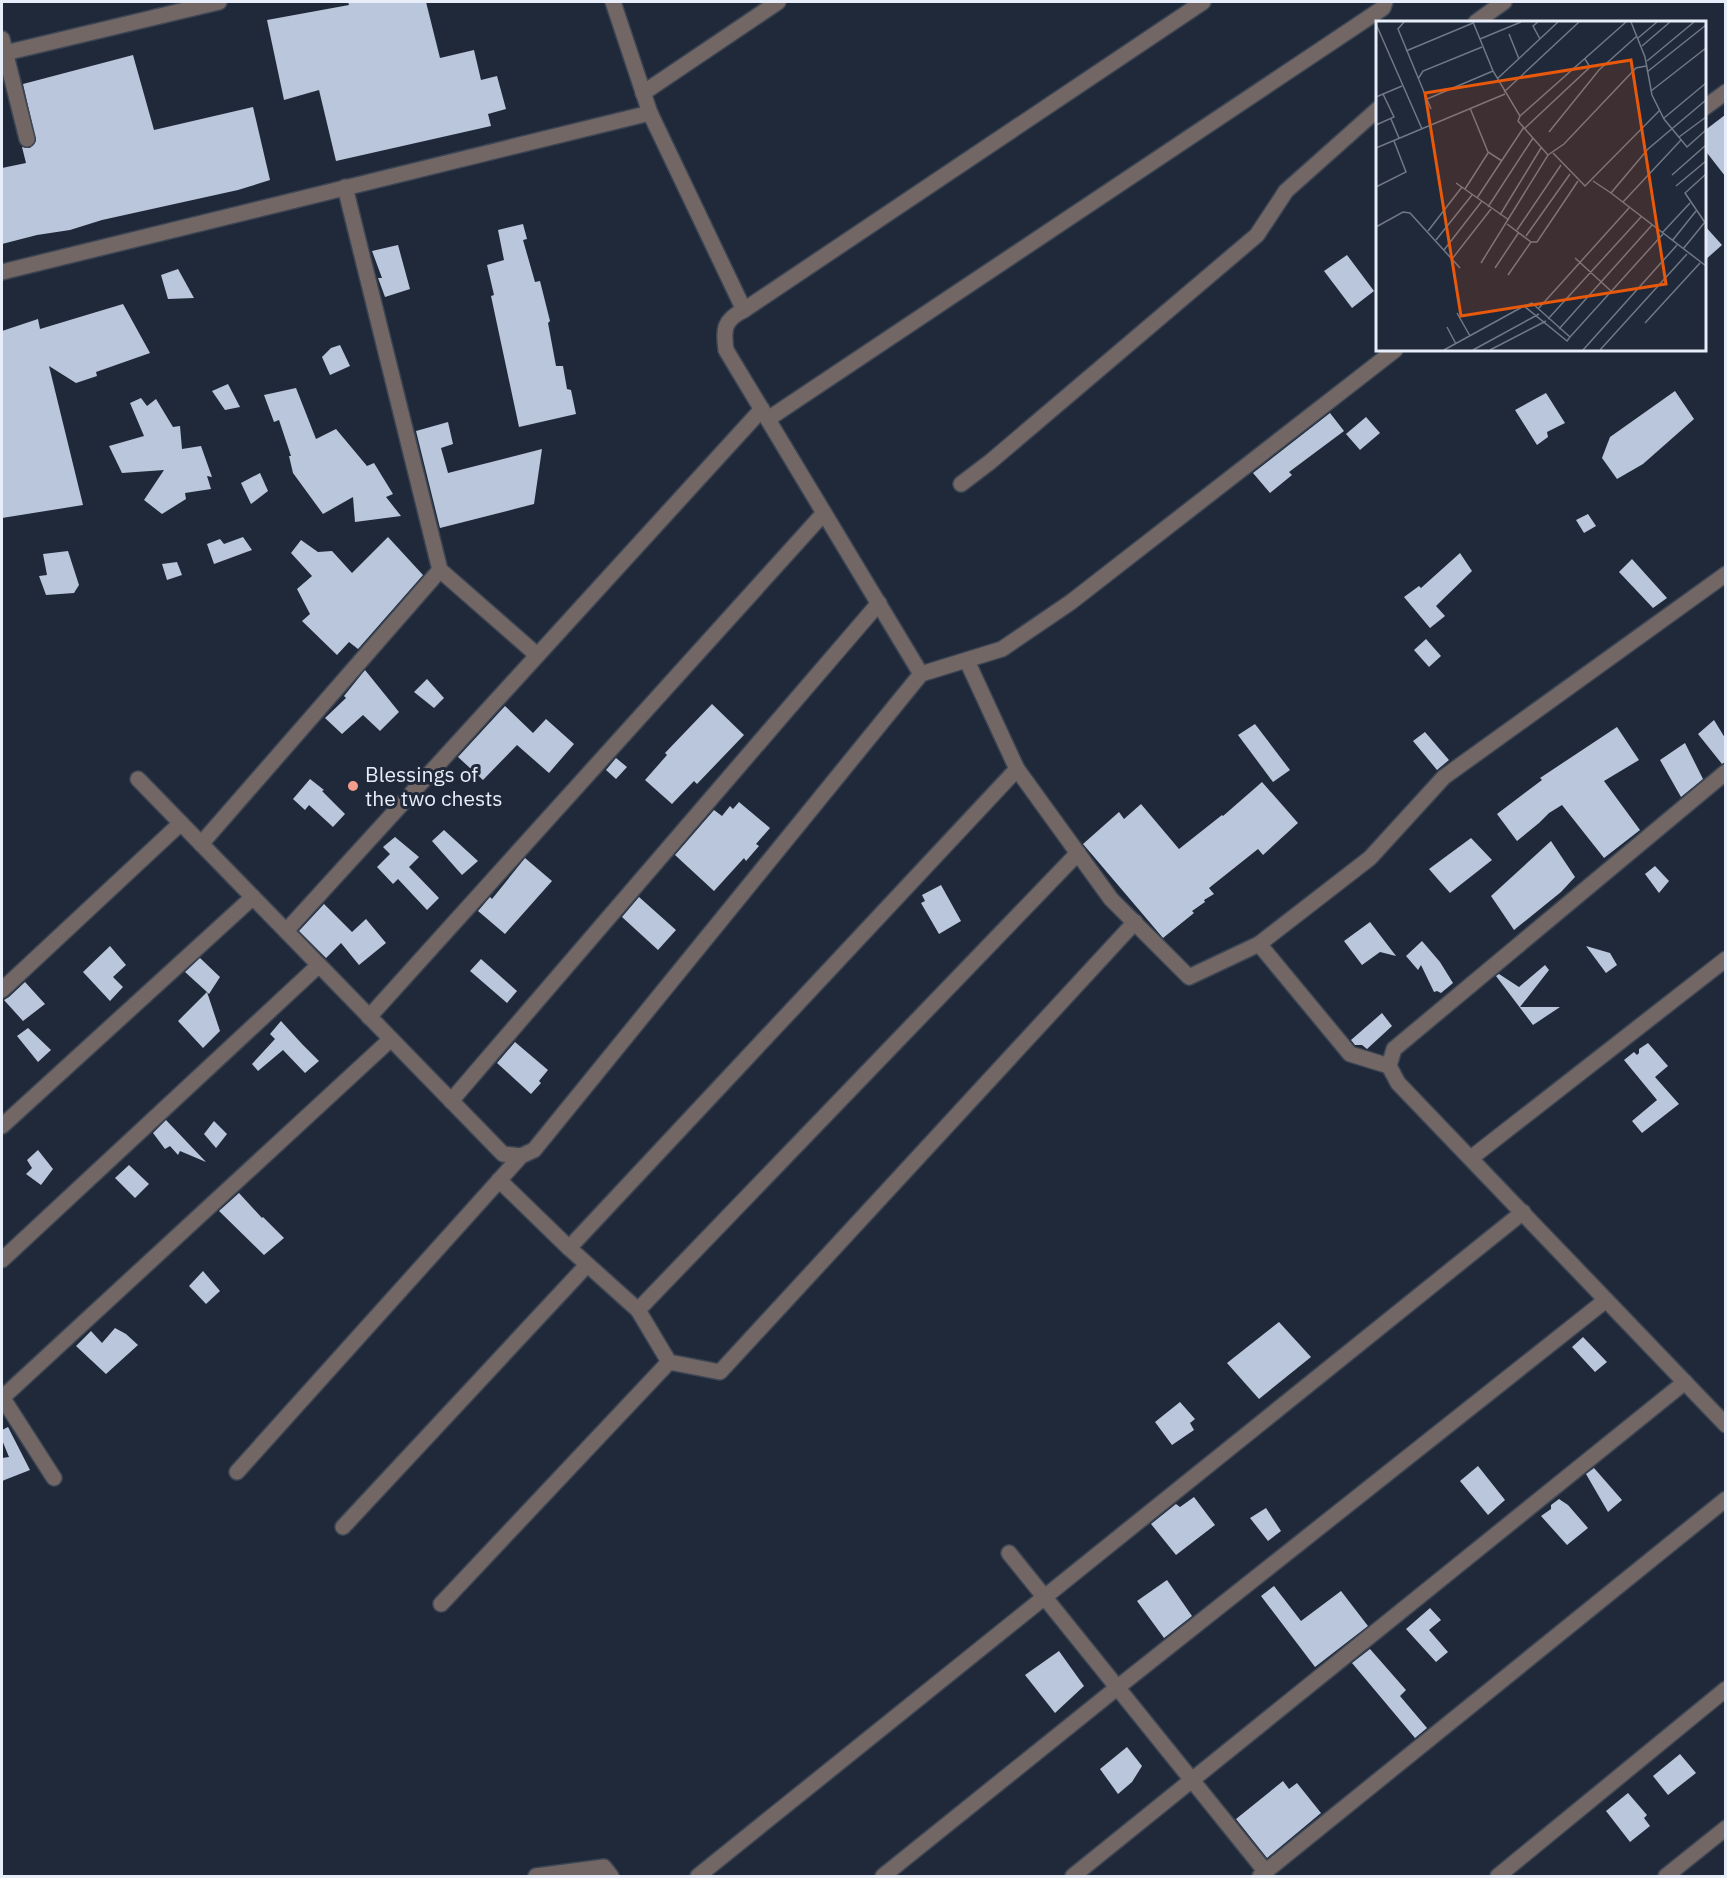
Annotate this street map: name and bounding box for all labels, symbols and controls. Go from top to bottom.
inset map [1376,21,1706,351]
place label: Blessings of the two chests [365,760,503,812]
marker: Blessings of the two chests [346,779,360,793]

